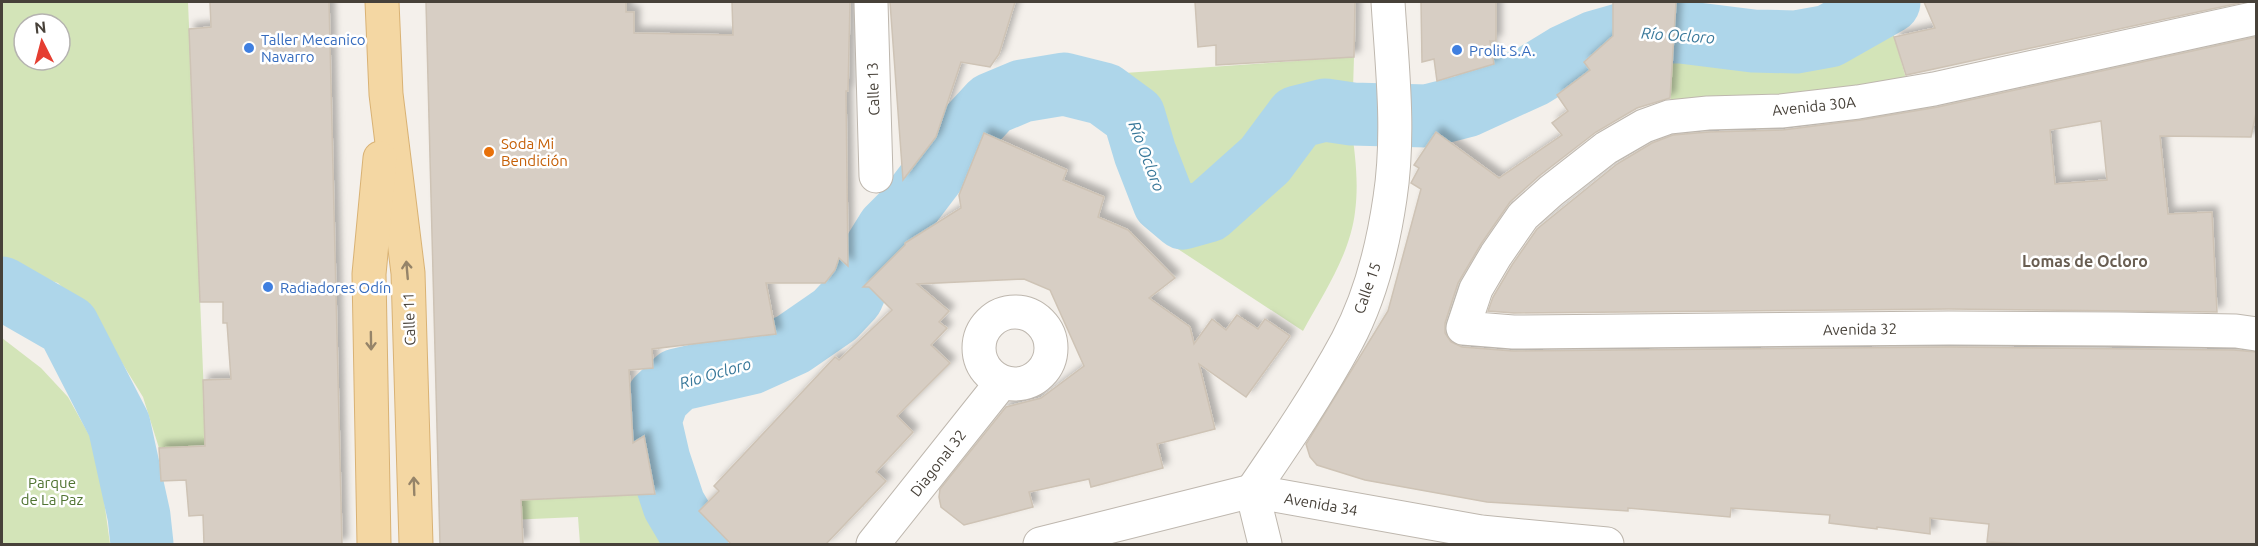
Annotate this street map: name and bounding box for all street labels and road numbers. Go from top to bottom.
street label: Calle 13 [864,62,882,116]
street label: Avenida 30A [1771,93,1857,119]
street label: Calle 15 [1350,260,1384,316]
street label: Calle 11 [400,292,418,346]
street label: Avenida 32 [1823,320,1897,338]
street label: Diagonal 32 [907,426,969,500]
street label: Avenida 34 [1283,489,1359,519]

